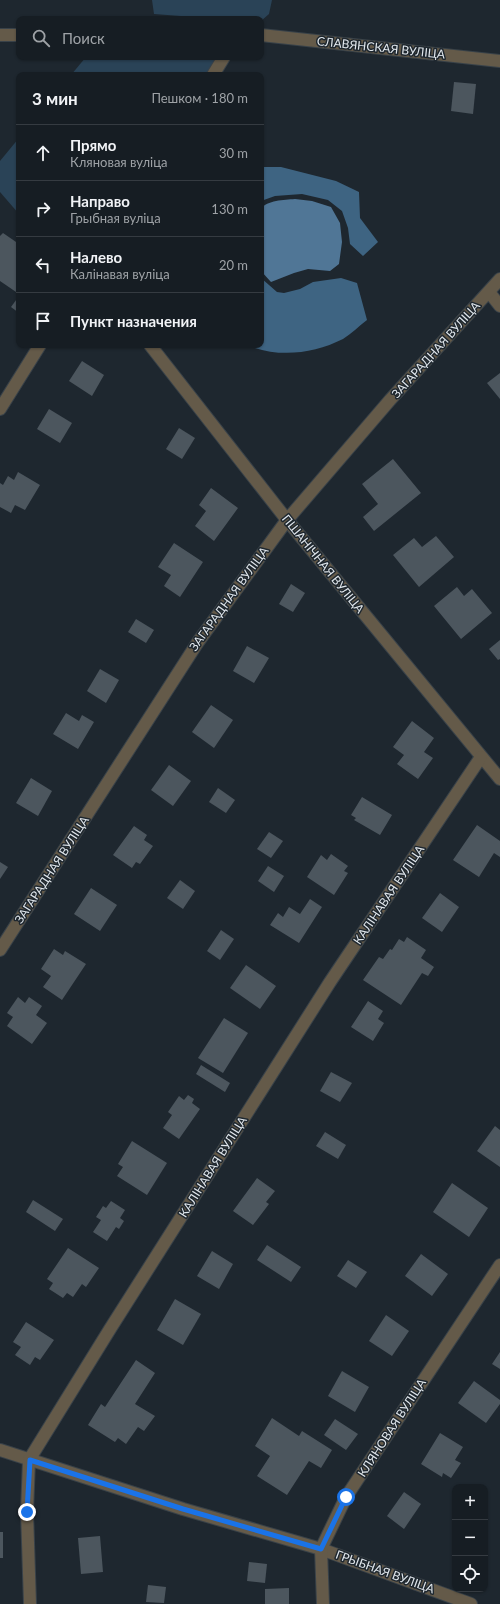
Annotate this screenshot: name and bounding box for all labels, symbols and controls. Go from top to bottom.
search box [16,16,264,60]
icon: search [30,27,52,49]
text: Поиск [62,29,105,47]
street label: СЛАВЯНСКАЯ ВУЛІЦА [316,33,447,62]
text: 3 мин [32,88,78,109]
text: Пешком · 180 m [151,90,248,106]
text: Прямо [70,136,116,154]
icon: ahead [32,142,54,164]
text: 30 m [219,145,248,161]
text: Кляновая вуліца [70,154,168,170]
text: Направо [70,192,130,210]
icon: right [32,198,54,220]
text: 130 m [211,201,248,217]
text: Грыбная вуліца [70,210,161,226]
text: Налево [70,248,122,266]
icon: left [32,254,54,276]
text: 20 m [219,257,248,273]
text: Калінавая вуліца [70,266,170,282]
street label: ЗАГАРАДНАЯ ВУЛІЦА [388,298,484,401]
icon: arrive [32,310,54,332]
text: Пункт назначения [70,312,197,330]
street label: ПШАНІЧНАЯ ВУЛІЦА [279,511,368,617]
street label: ЗАГАРАДНАЯ ВУЛІЦА [186,543,272,654]
street label: ЗАГАРАДНАЯ ВУЛІЦА [11,812,92,926]
street label: КАЛІНАВАЯ ВУЛІЦА [350,842,428,947]
street label: КАЛІНАВАЯ ВУЛІЦА [175,1113,250,1220]
street label: КЛЯНОВАЯ ВУЛІЦА [354,1375,429,1480]
map controls [452,1484,488,1592]
button: + [452,1484,488,1520]
route start [337,1488,355,1506]
route end [18,1503,36,1521]
button: − [452,1520,488,1556]
street label: ГРЫБНАЯ ВУЛІЦА [334,1547,438,1597]
button: locate [452,1556,488,1592]

